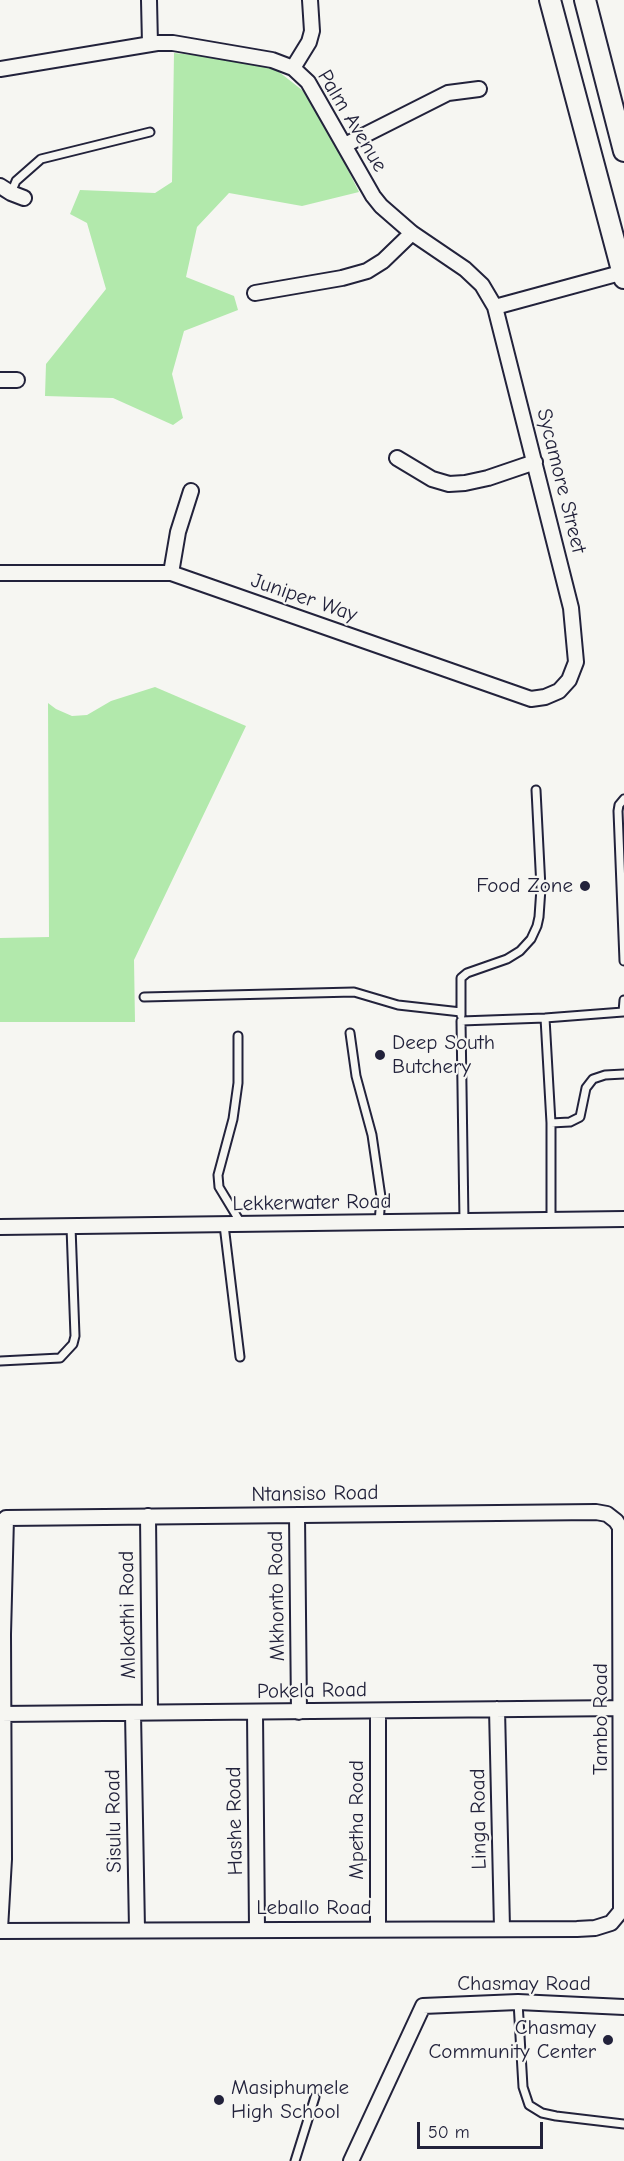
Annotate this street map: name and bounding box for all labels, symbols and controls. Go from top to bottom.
street label: Palm Avenue [312,65,392,177]
street label: Sycamore Street [531,406,591,556]
street label: Juniper Way [248,568,360,628]
place label: Food Zone [476,873,573,899]
marker: Food Zone [578,879,592,893]
place label: Deep South Butchery [392,1030,495,1080]
marker: Deep South Butchery [373,1048,387,1062]
street label: Lekkerwater Road [232,1189,392,1217]
street label: Ntansiso Road [251,1480,379,1508]
street label: Mkhonto Road [263,1530,291,1662]
street label: Mlokothi Road [114,1551,142,1679]
street label: Tambo Road [588,1663,614,1775]
street label: Pokela Road [257,1677,367,1705]
street label: Mpetha Road [344,1760,370,1880]
street label: Hashe Road [221,1766,249,1876]
street label: Linga Road [466,1768,492,1870]
street label: Sisulu Road [100,1769,128,1873]
street label: Leballo Road [256,1895,372,1921]
street label: Chasmay Road [457,1971,591,1997]
place label: Chasmay Community Center [428,2015,596,2065]
marker: Chasmay Community Center [601,2033,615,2047]
place label: Masiphumele High School [231,2075,349,2125]
marker: Masiphumele High School [212,2093,226,2107]
scale bar [420,2110,546,2148]
text: 50 m [428,2122,470,2143]

